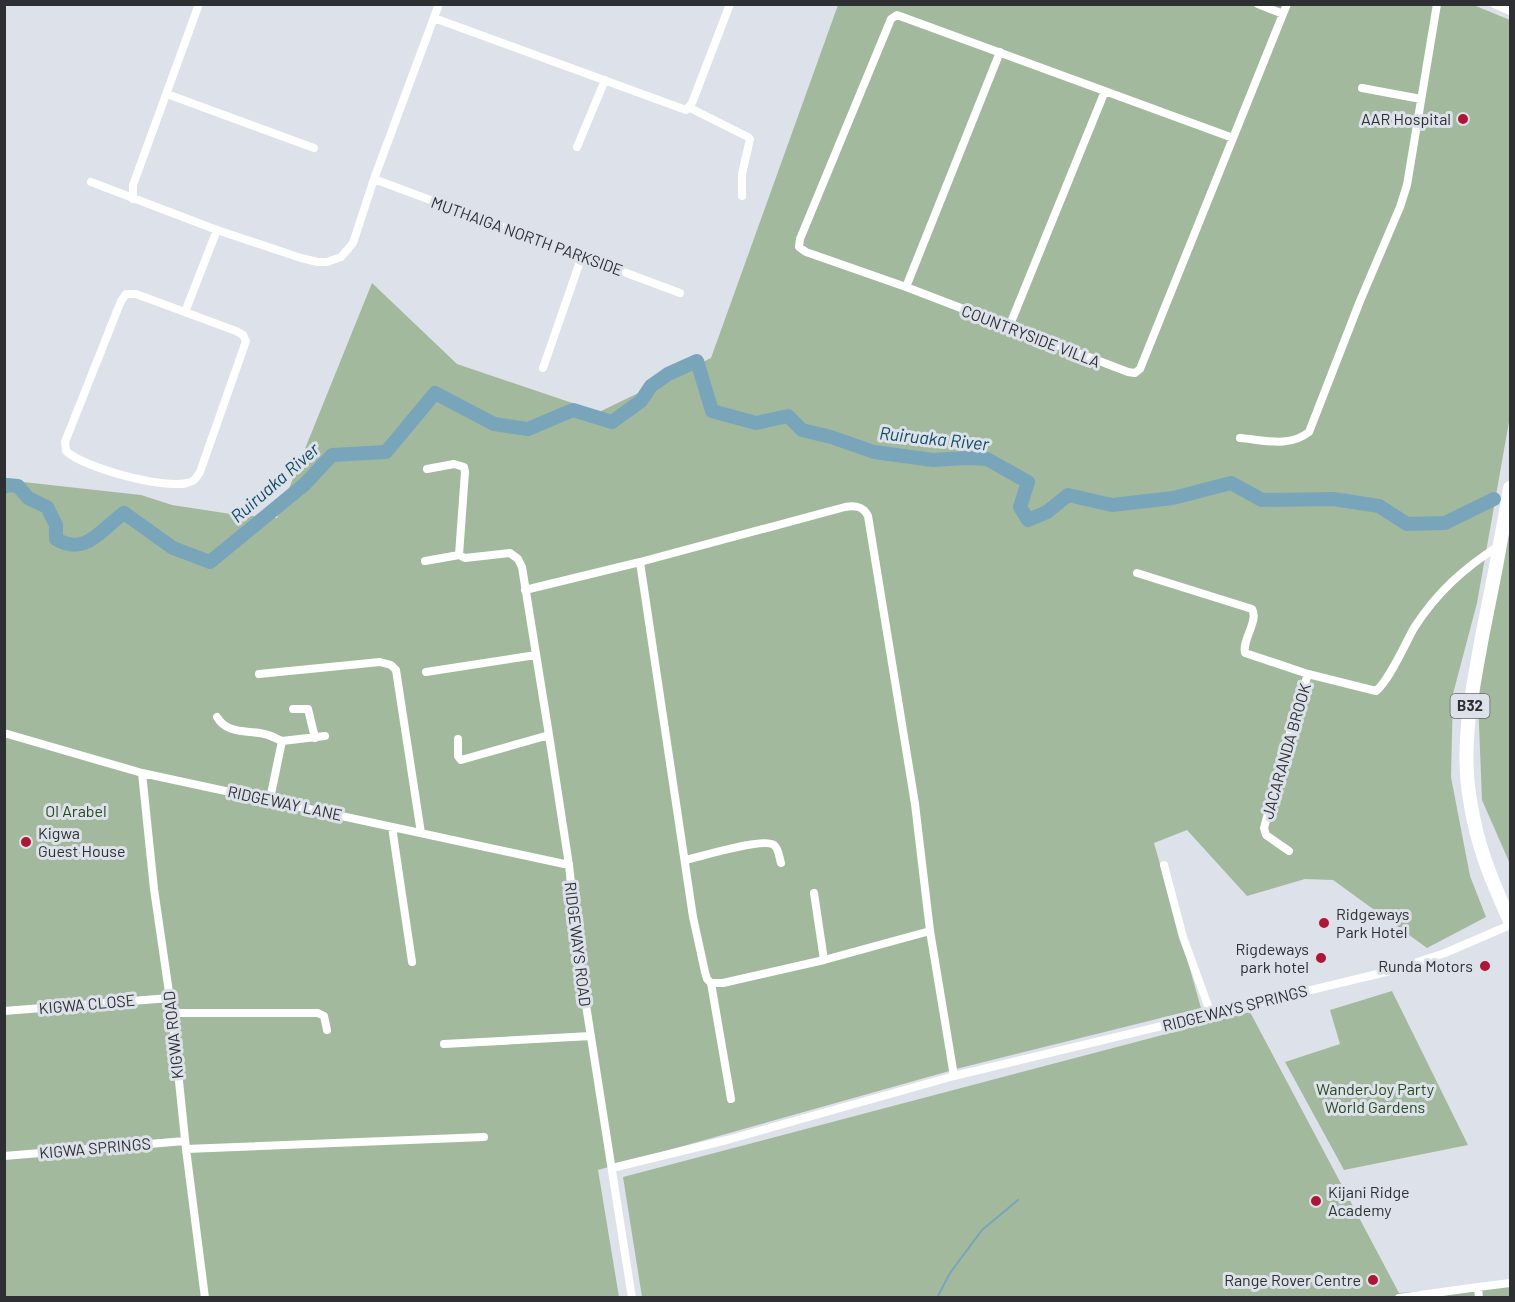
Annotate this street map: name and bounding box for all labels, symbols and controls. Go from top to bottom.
place label: AAR Hospital [1361,109,1451,128]
marker: AAR Hospital [1456,112,1470,126]
street label: MUTHAIGA NORTH PARKSIDE [429,192,626,279]
street label: COUNTRYSIDE VILLA [959,300,1103,371]
water label: Ruiruaka River [878,421,991,455]
water label: Ruiruaka River [226,437,324,527]
street label: JACARANDA BROOK [1257,680,1314,821]
road number: B32 [1450,694,1490,718]
street label: RIDGEWAY LANE [226,781,344,824]
park label: Ol Arabel [45,801,107,820]
place label: Kigwa Guest House [38,823,125,860]
marker: Kigwa Guest House [19,835,33,849]
street label: RIDGEWAYS ROAD [561,881,596,1007]
place label: Ridgeways Park Hotel [1336,904,1410,941]
marker: Ridgeways Park Hotel [1317,916,1331,930]
place label: Rigdeways park hotel [1235,939,1309,976]
marker: Rigdeways park hotel [1314,951,1328,965]
place label: Runda Motors [1378,956,1473,975]
marker: Runda Motors [1478,959,1492,973]
street label: RIDGEWAYS SPRINGS [1160,980,1309,1035]
street label: KIGWA CLOSE [38,990,136,1017]
street label: KIGWA ROAD [158,990,187,1080]
park label: WanderJoy Party World Gardens [1316,1079,1435,1116]
street label: KIGWA SPRINGS [38,1133,151,1162]
place label: Kijani Ridge Academy [1328,1182,1410,1219]
marker: Kijani Ridge Academy [1309,1194,1323,1208]
place label: Range Rover Centre [1224,1270,1361,1289]
marker: Range Rover Centre [1366,1273,1380,1287]

